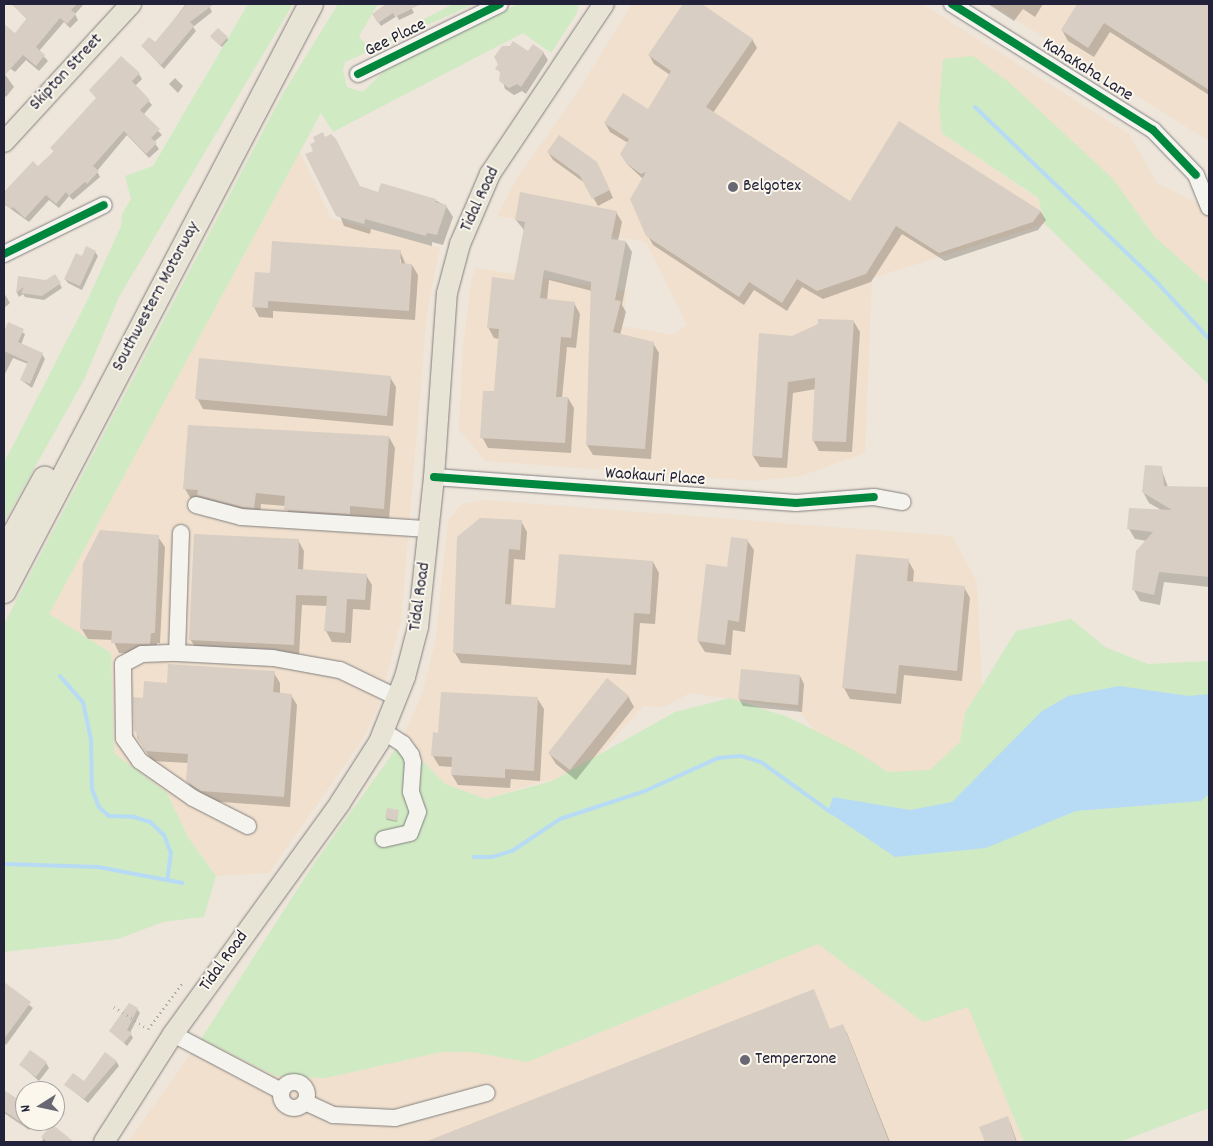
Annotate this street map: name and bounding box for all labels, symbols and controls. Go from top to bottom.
street label: Gee Place [362,15,430,63]
street label: Skipton Street [26,30,108,116]
street label: KahaKaha Lane [1038,35,1136,107]
street label: Tidal Road [457,164,505,236]
place label: Belgotex [743,176,801,198]
marker: Belgotex [727,181,739,193]
street label: Southwestern Motorway [108,218,206,376]
street label: Waokauri Place [604,464,706,492]
street label: Tidal Road [405,561,437,633]
street label: Tidal Road [196,928,254,996]
place label: Temperzone [755,1049,836,1071]
marker: Temperzone [739,1054,751,1066]
north arrow [15,1081,65,1131]
text: N [16,1103,37,1114]

